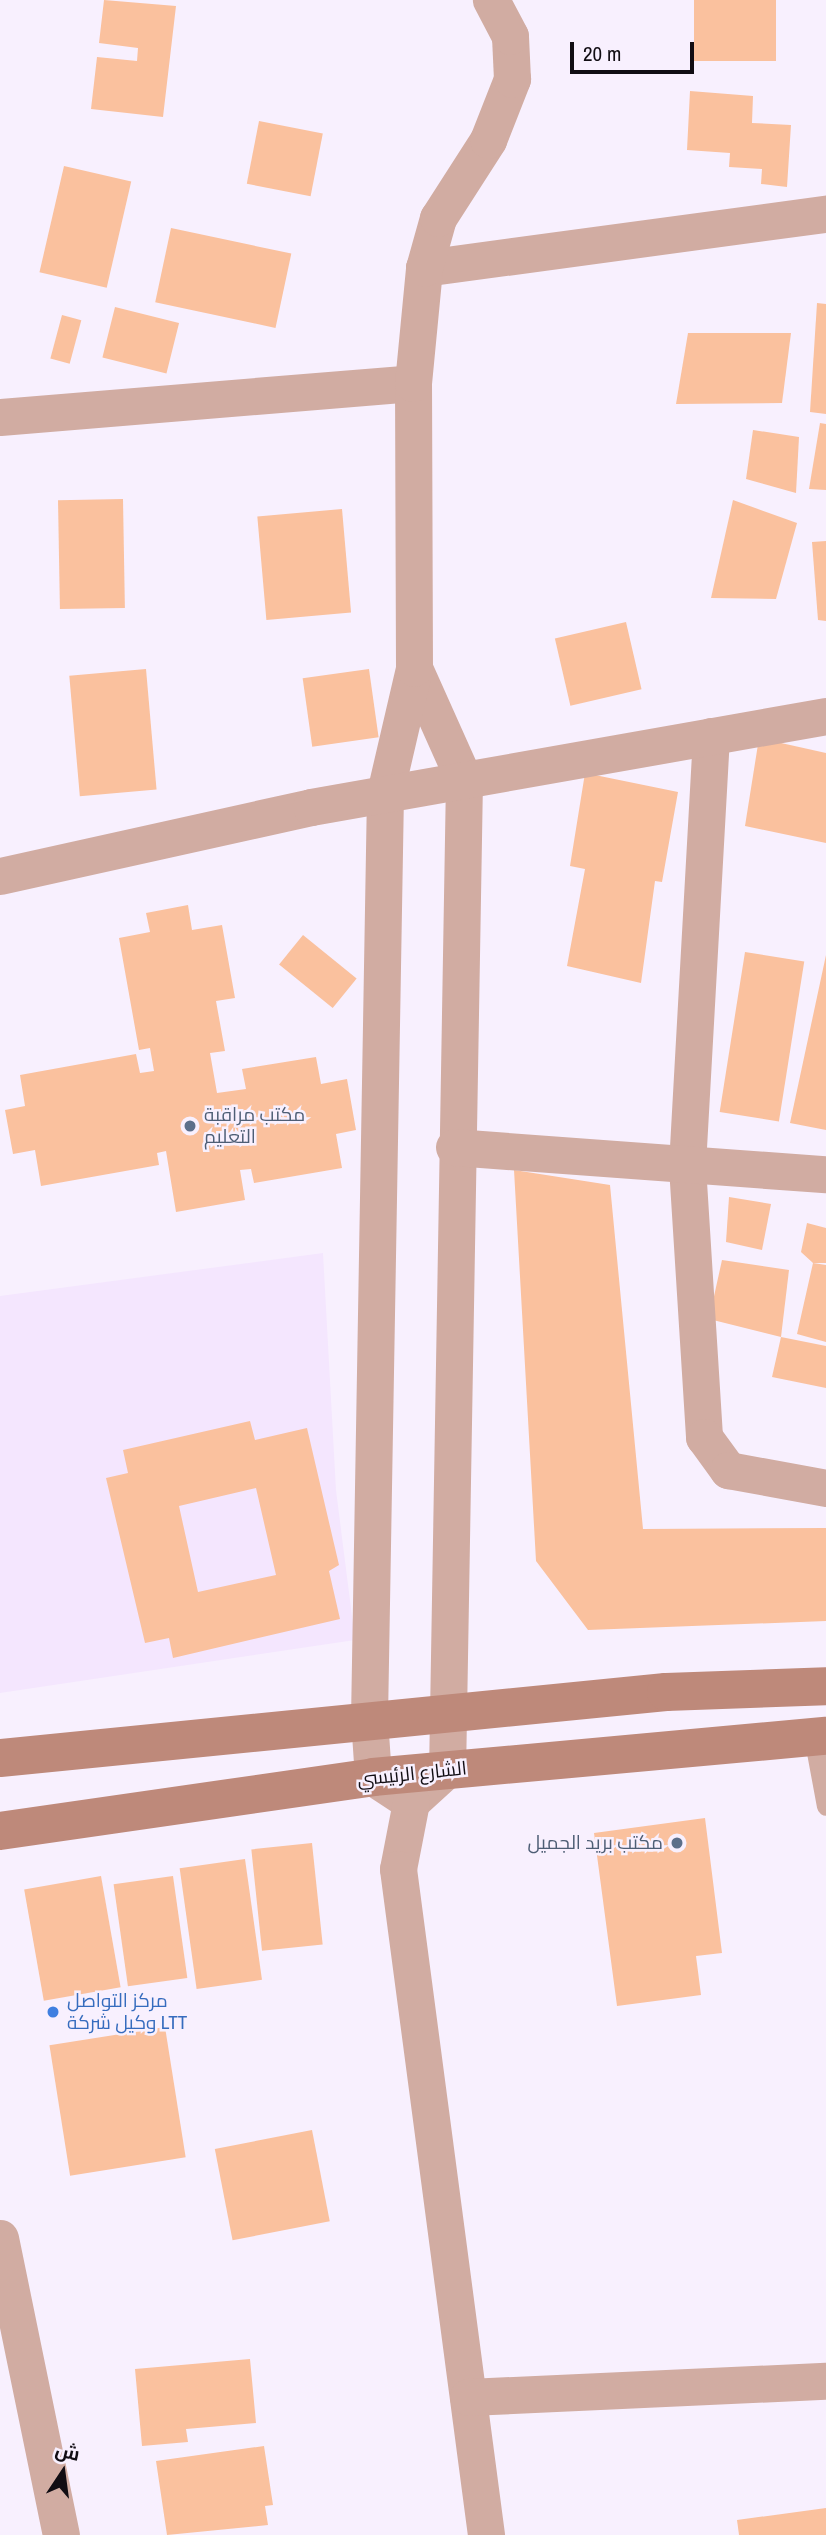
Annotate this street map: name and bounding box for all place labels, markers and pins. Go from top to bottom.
place label: مكتب مراقبة التعليم [204,1104,305,1148]
marker: مكتب مراقبة التعليم [182,1118,198,1134]
place label: مكتب بريد الجميل [528,1832,663,1854]
marker: مكتب بريد الجميل [669,1835,685,1851]
place label: مركز التواصل وكيل شركة LTT [67,1990,187,2034]
marker: مركز التواصل وكيل شركة LTT [45,2004,61,2020]

